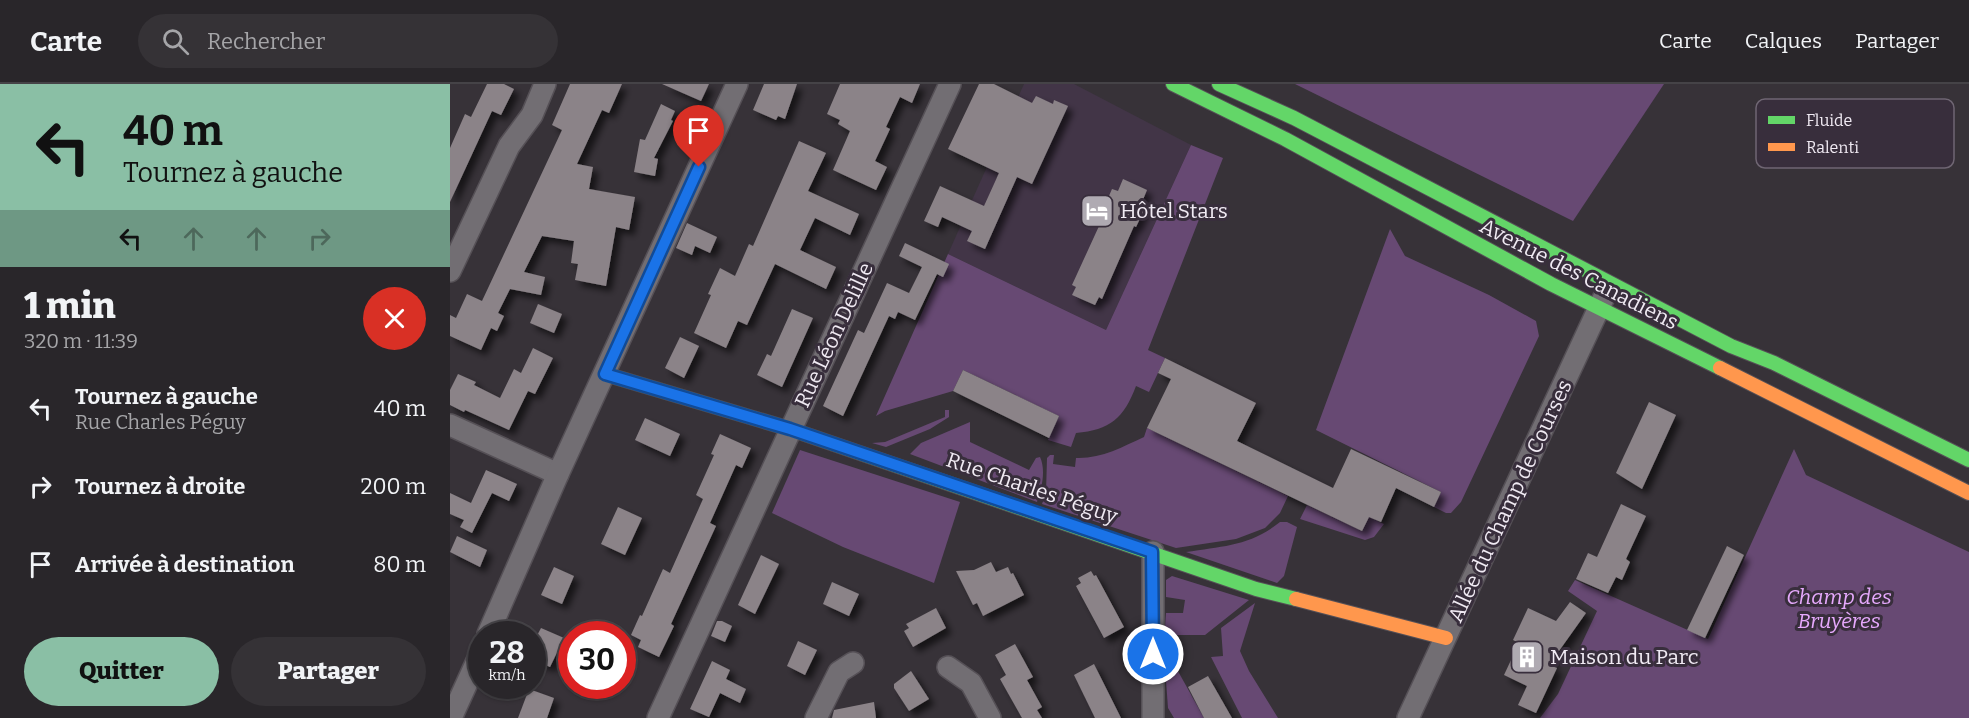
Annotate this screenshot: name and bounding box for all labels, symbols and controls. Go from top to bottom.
search box [138,14,558,68]
text: Carte [30,25,102,58]
icon: search [159,25,192,58]
text: Rechercher [207,28,325,55]
text: Carte [1659,28,1712,54]
text: Calques [1745,28,1822,54]
text: Partager [1855,28,1939,54]
legend [1756,99,1954,168]
pin [673,105,724,167]
text: 40 m [123,106,223,156]
icon: left [24,108,102,186]
text: Fluide [1806,111,1852,130]
icon: arrive [682,114,715,147]
text: Ralenti [1806,138,1859,157]
text: Tournez à gauche [123,157,343,189]
hotel icon: Hôtel Stars [1079,193,1115,229]
place label: Hôtel Stars [1120,198,1228,224]
street label: Avenue des Canadiens [1475,213,1683,335]
icon: left [114,222,147,255]
icon: ahead [177,222,210,255]
icon: ahead [240,222,273,255]
icon: right [303,222,336,255]
street label: Rue Léon Delille [789,258,879,412]
text: 1 min [24,284,116,328]
button: close [363,287,426,350]
text: 320 m · 11:39 [24,329,138,353]
street label: Allée du Champ de Courses [1442,376,1578,626]
text: Tournez à gauche [75,383,258,410]
icon: left [24,392,57,425]
text: 40 m [374,395,426,422]
text: Rue Charles Péguy [75,410,246,434]
street label: Rue Charles Péguy [943,446,1122,530]
icon: right [24,470,57,503]
text: Tournez à droite [75,473,245,500]
text: 200 m [360,473,426,500]
icon: arrive [24,548,57,581]
text: Arrivée à destination [75,551,295,578]
text: 80 m [373,551,426,578]
park label: Champ des Bruyères [1786,584,1892,634]
speed limit sign: 30 [558,621,636,699]
position arrow [1121,622,1185,686]
text: 28 [490,635,524,671]
button: Quitter [24,637,219,706]
button: Partager [231,637,426,706]
building icon: Maison du Parc [1509,639,1545,675]
place label: Maison du Parc [1550,644,1699,670]
text: km/h [488,666,526,684]

